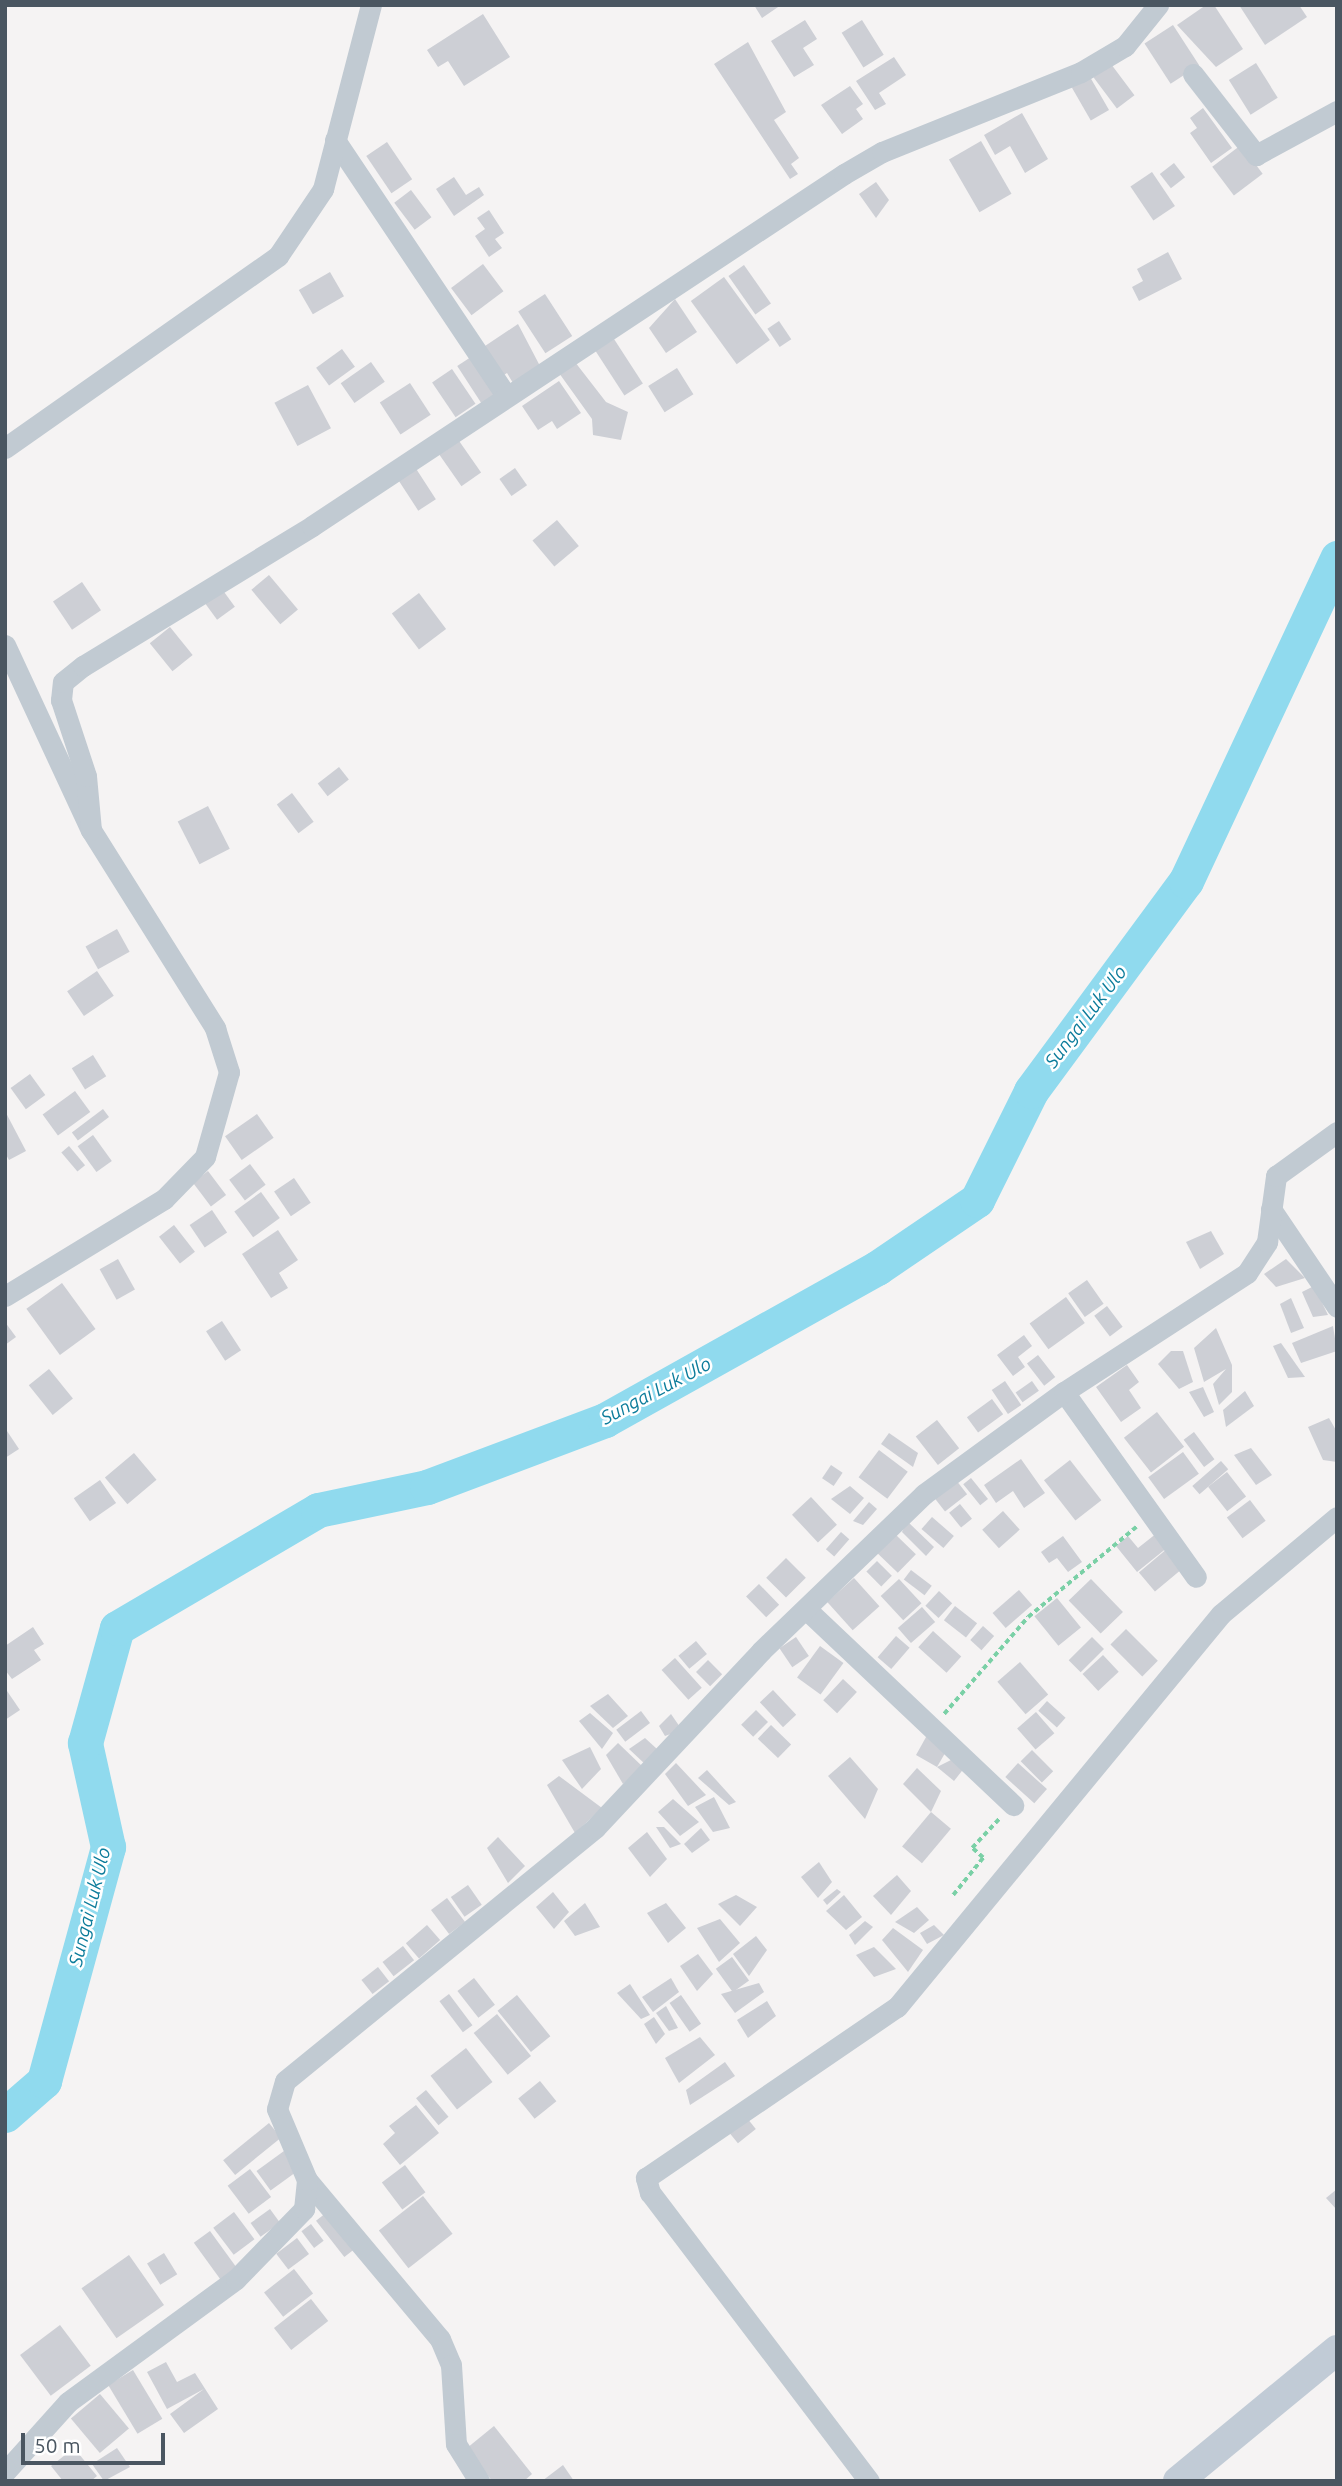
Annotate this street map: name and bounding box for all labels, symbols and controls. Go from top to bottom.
water label: Sungai Luk Ulo [1040,962,1132,1072]
water label: Sungai Luk Ulo [597,1352,715,1430]
water label: Sungai Luk Ulo [64,1845,116,1969]
scale bar [24,2420,168,2464]
text: 50 m [34,2433,81,2457]

